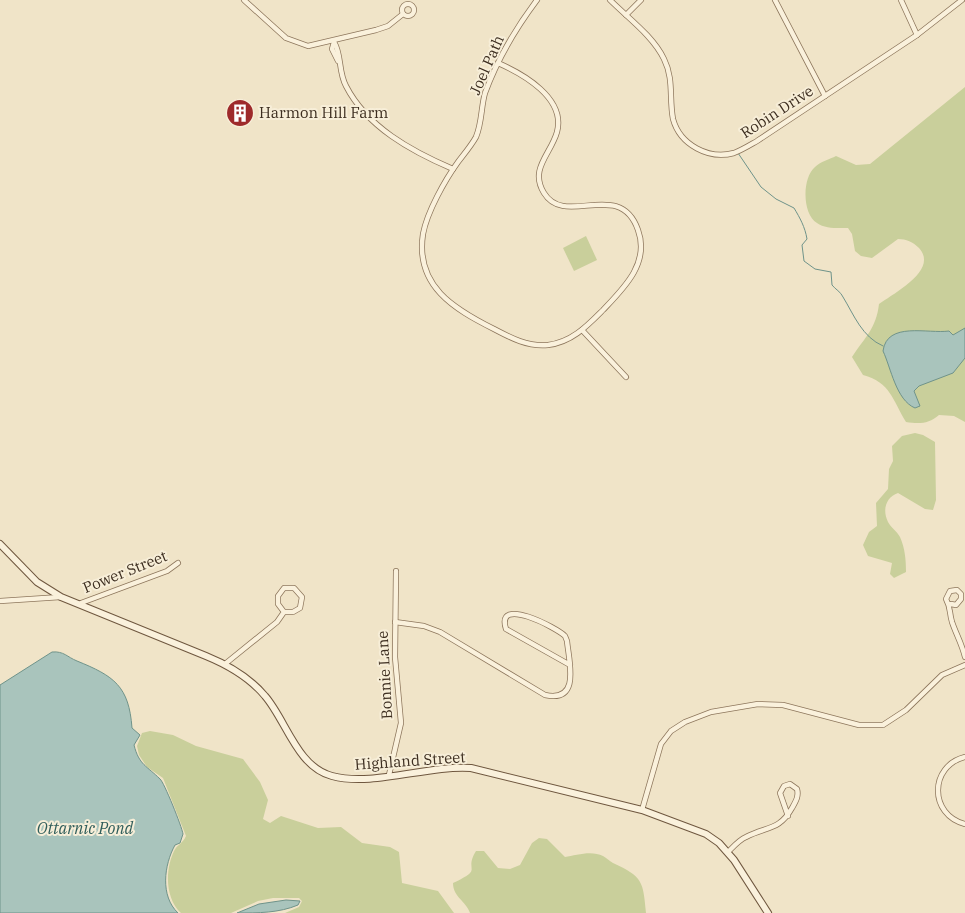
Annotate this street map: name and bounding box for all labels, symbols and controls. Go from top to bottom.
street label: Joel Path [465,32,508,98]
street label: Robin Drive [737,81,817,142]
building icon: Harmon Hill Farm [225,98,255,128]
place label: Harmon Hill Farm [259,103,388,122]
street label: Power Street [80,546,170,597]
street label: Bonnie Lane [373,630,396,720]
street label: Highland Street [354,747,466,774]
water label: Ottarnic Pond [37,818,134,838]

